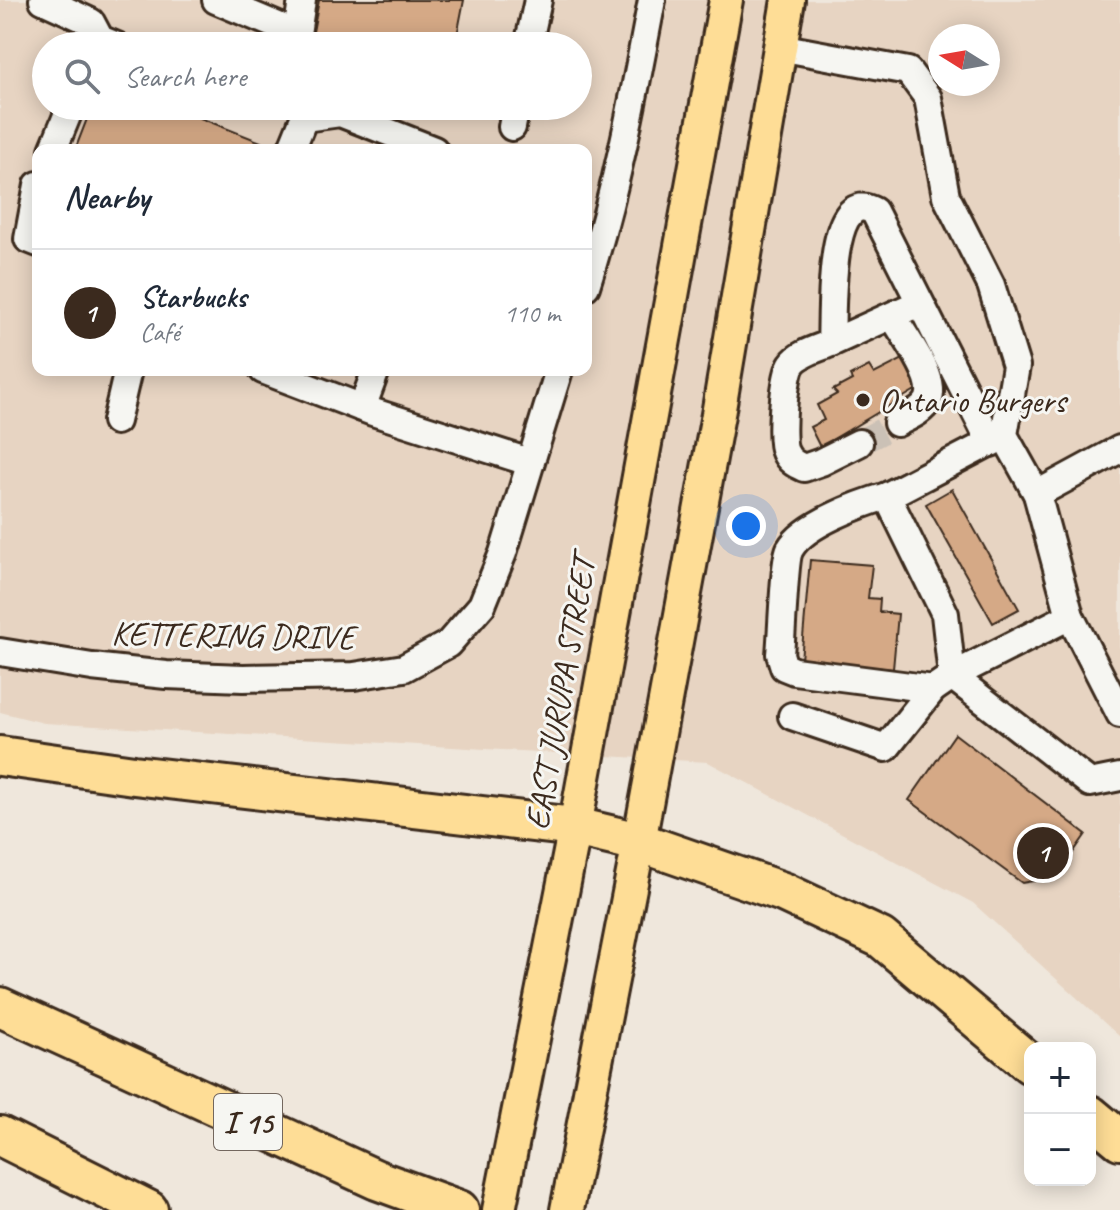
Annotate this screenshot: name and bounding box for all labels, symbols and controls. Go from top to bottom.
north arrow [928,24,1000,96]
search box [32,32,592,120]
icon: search [60,54,104,98]
text: Search here [124,57,246,95]
text: Nearby [64,175,150,218]
text: Starbucks [140,278,247,316]
text: 1 [84,297,96,330]
text: 110 m [504,297,560,330]
text: Café [140,316,180,349]
place label: Ontario Burgers [879,379,1069,422]
marker: Ontario Burgers [854,391,872,409]
your location [726,506,766,546]
street label: EAST JURUPA STREET [515,545,607,833]
street label: KETTERING DRIVE [111,611,359,659]
pin: 1 [1017,823,1069,883]
map controls [1024,1042,1096,1186]
button: + [1024,1042,1096,1114]
road number: I 15 [214,1094,282,1150]
button: − [1024,1114,1096,1186]

